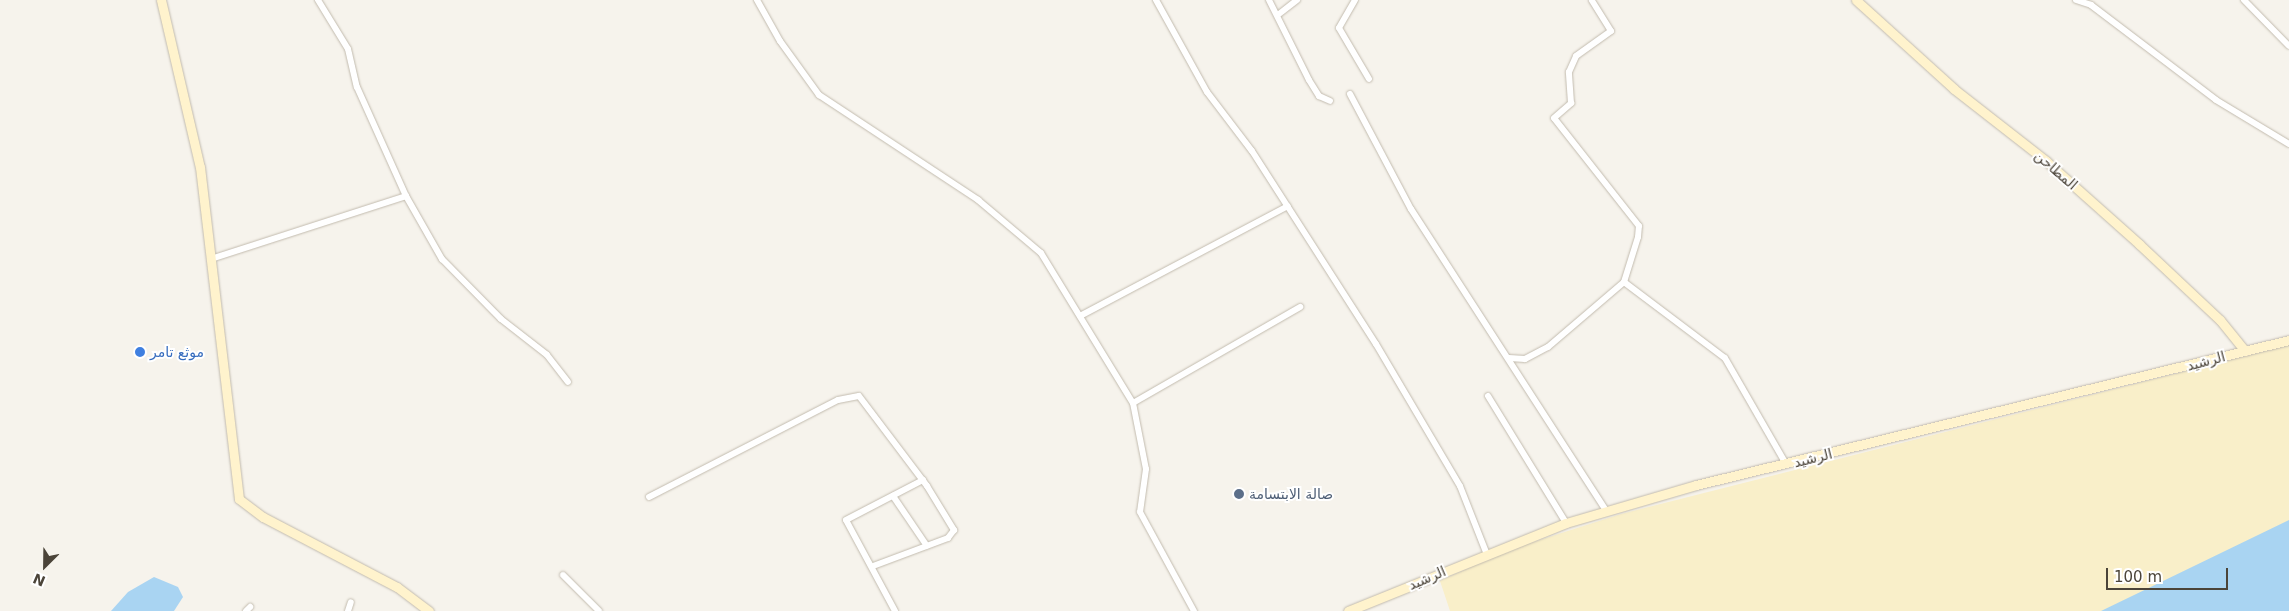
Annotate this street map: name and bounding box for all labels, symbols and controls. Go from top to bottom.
street label: المطاحن [2031,147,2081,193]
place label: موثع تامر [150,344,204,360]
marker: موثع تامر [134,346,146,358]
street label: الرشيد [2185,348,2227,374]
street label: الرشيد [1792,445,1834,471]
place label: صالة الابتسامة [1249,486,1333,502]
marker: صالة الابتسامة [1233,488,1245,500]
north arrow [20,541,70,591]
scale bar [2109,558,2232,590]
street label: الرشيد [1406,563,1448,593]
text: 100 m [2114,568,2162,586]
text: N [31,570,48,589]

